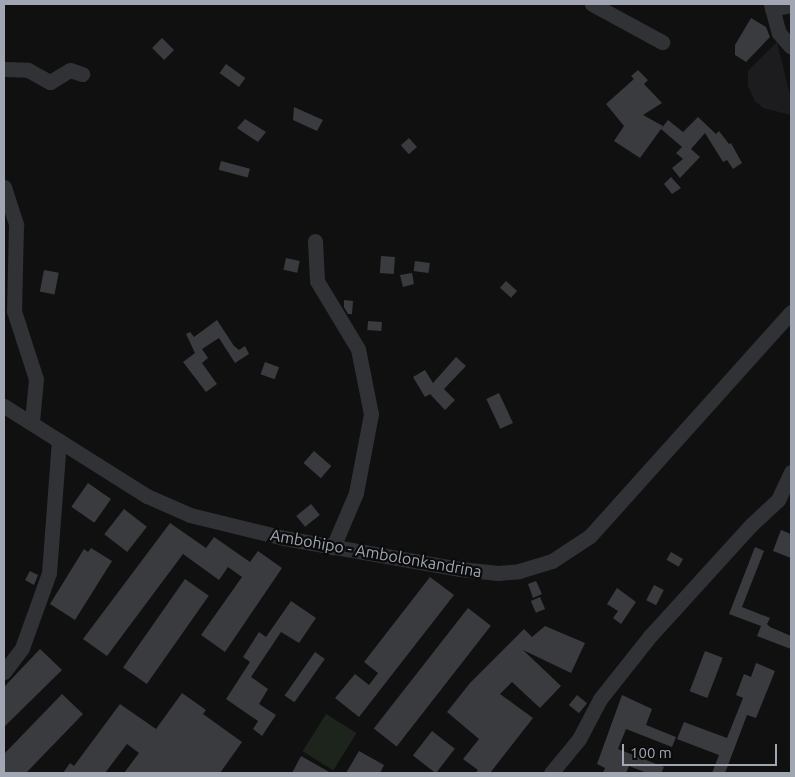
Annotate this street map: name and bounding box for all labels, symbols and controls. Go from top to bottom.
street label: Ambohipo - Ambolonkandrina [269,525,483,581]
scale bar [625,734,780,766]
text: 100 m [630,744,672,761]

